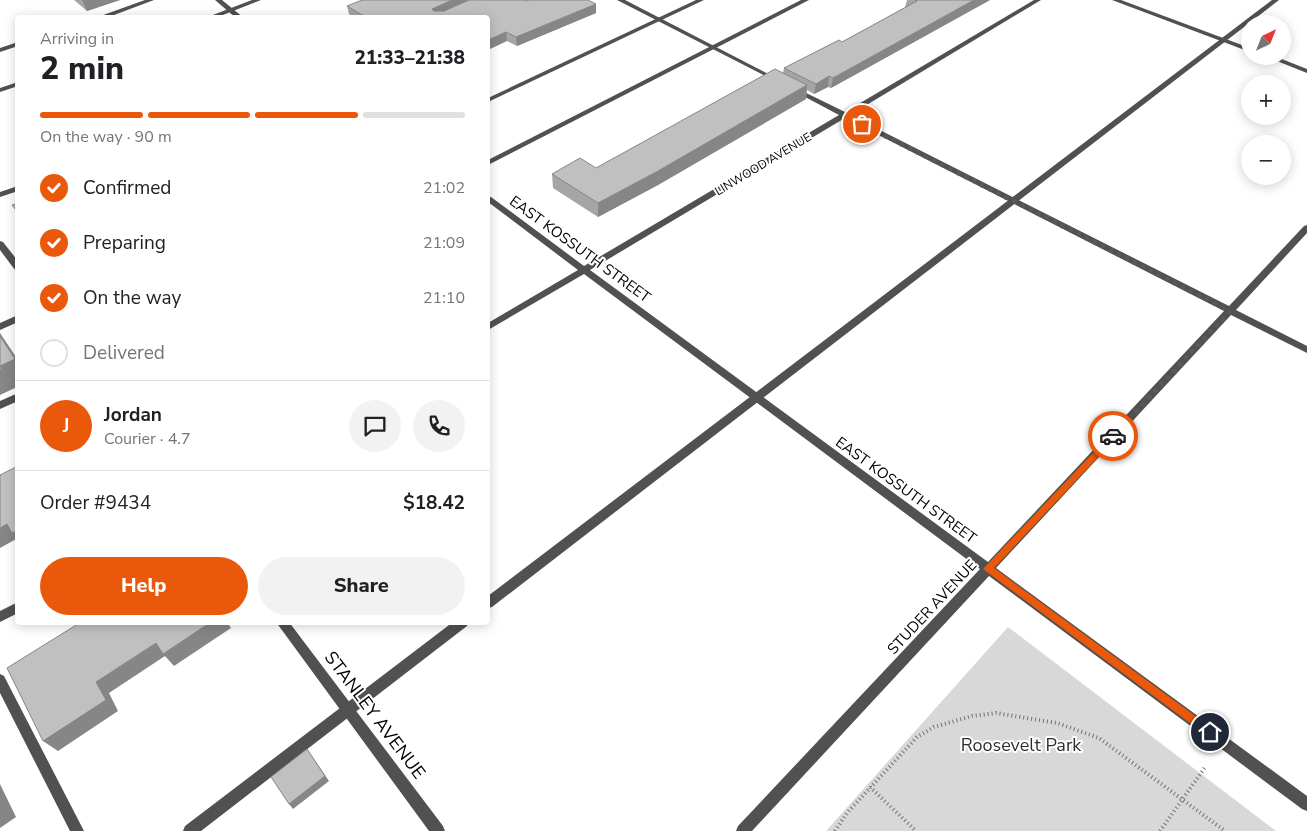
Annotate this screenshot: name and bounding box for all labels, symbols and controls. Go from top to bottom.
north arrow [1241,15,1291,65]
map controls [1241,15,1291,185]
text: Arriving in [40,28,114,50]
text: 21:33–21:38 [354,45,465,71]
text: 2 min [40,47,124,90]
button: + [1241,75,1291,125]
pin [841,103,883,145]
icon: bag [848,110,876,138]
text: On the way · 90 m [40,126,172,148]
street label: LINWOOD AVENUE [712,129,814,199]
button: − [1241,135,1291,185]
icon: check [40,174,68,202]
text: Confirmed [83,175,171,201]
text: 21:02 [423,177,465,199]
street label: EAST KOSSUTH STREET [505,191,655,307]
icon: check [40,229,68,257]
text: Preparing [83,230,166,256]
text: 21:09 [423,232,465,254]
icon: check [40,284,68,312]
text: On the way [83,285,181,311]
text: 21:10 [423,287,465,309]
text: Delivered [83,340,165,366]
button: chat [349,400,401,452]
button: phone [413,400,465,452]
text: Jordan [104,402,162,428]
courier [1088,411,1138,461]
text: J [63,413,69,439]
icon: car [1099,422,1127,450]
text: Courier · 4.7 [104,428,190,450]
street label: EAST KOSSUTH STREET [831,432,981,548]
text: Order #9434 [40,490,151,516]
text: $18.42 [403,490,465,516]
street label: STUDER AVENUE [883,555,981,659]
button: Help [40,557,248,615]
button: Share [258,557,465,615]
street label: STANLEY AVENUE [319,646,431,784]
pin [1189,711,1231,753]
icon: home [1196,718,1224,746]
park label: Roosevelt Park [961,733,1082,757]

